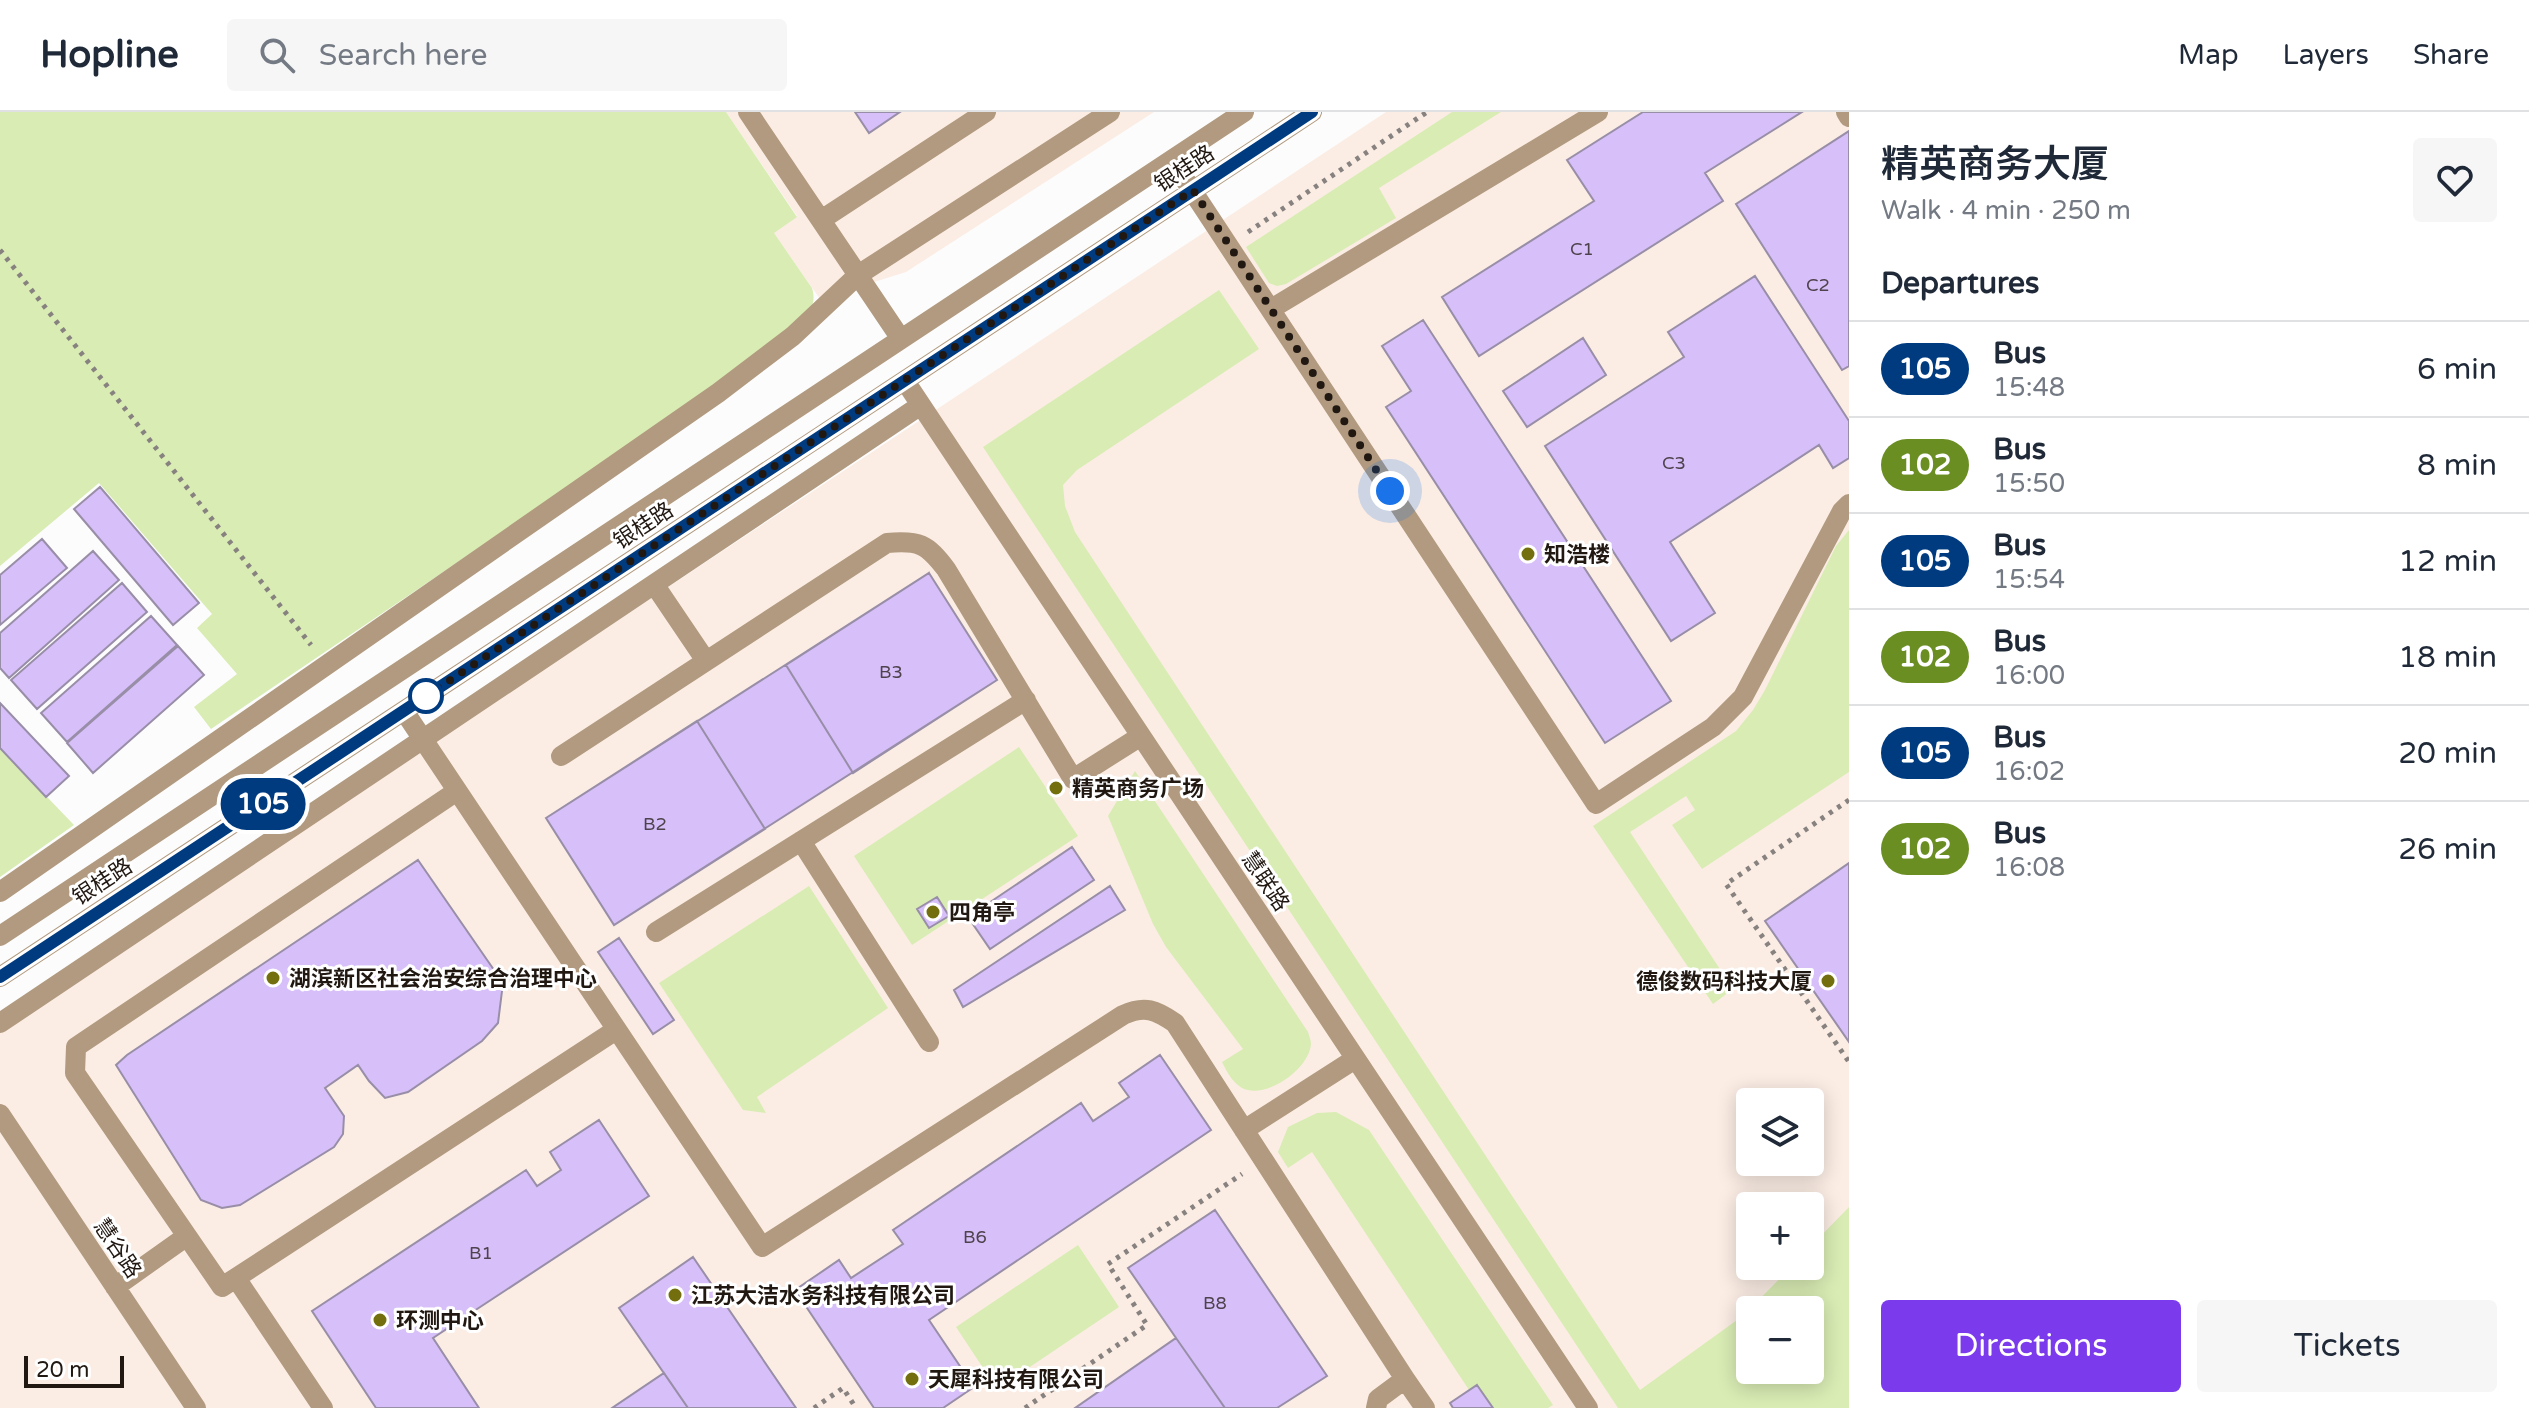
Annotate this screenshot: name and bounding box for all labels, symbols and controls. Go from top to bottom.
search box [227,19,787,91]
text: Hopline [40,32,179,78]
icon: search [255,33,299,77]
text: Search here [319,37,488,74]
text: Map [2178,38,2239,72]
text: Layers [2283,38,2369,72]
text: Share [2413,38,2489,72]
button: heart [2413,138,2497,222]
street label: 银桂路 [1150,140,1219,198]
text: 精英商务大厦 [1881,142,2109,188]
text: Walk · 4 min · 250 m [1881,195,2131,226]
house number: C1 [1570,238,1594,260]
text: Departures [1881,265,2039,302]
house number: C2 [1806,274,1830,296]
text: Bus [1993,335,2046,372]
text: 6 min [2417,351,2497,388]
text: 105 [1899,352,1951,386]
text: 15:48 [1993,372,2065,403]
text: Bus [1993,431,2046,468]
text: 8 min [2417,447,2497,484]
text: 102 [1899,448,1951,482]
house number: C3 [1662,452,1686,474]
text: 15:50 [1993,468,2065,499]
your location [1370,471,1410,511]
street label: 银桂路 [609,497,678,555]
text: Bus [1993,527,2046,564]
place label: 知浩楼 [1544,542,1610,568]
text: 12 min [2398,543,2497,580]
text: 105 [1899,544,1951,578]
marker: 知浩楼 [1519,545,1537,563]
text: 15:54 [1993,564,2065,595]
text: Bus [1993,623,2046,660]
text: 18 min [2398,639,2497,676]
text: 102 [1899,640,1951,674]
text: 16:00 [1993,660,2065,691]
house number: B3 [879,661,903,683]
unlabelled marker [409,679,443,713]
text: Bus [1993,719,2046,756]
text: 20 min [2398,735,2497,772]
text: 105 [1899,736,1951,770]
text: 16:02 [1993,756,2065,787]
place label: 精英商务广场 [1072,776,1204,802]
line badge: 105 [217,778,309,830]
marker: 精英商务广场 [1047,779,1065,797]
text: 105 [237,787,289,821]
house number: B2 [643,813,667,835]
text: Bus [1993,815,2046,852]
text: 26 min [2398,831,2497,868]
text: 102 [1899,832,1951,866]
street label: 慧联路 [1236,847,1294,916]
text: 16:08 [1993,852,2065,883]
street label: 银桂路 [68,853,137,911]
place label: 四角亭 [949,900,1015,926]
marker: 四角亭 [924,903,942,921]
place label: 湖滨新区社会治安综合治理中心 [289,966,597,992]
marker: 湖滨新区社会治安综合治理中心 [264,969,282,987]
place label: 德俊数码科技大厦 [1636,969,1812,995]
marker: 德俊数码科技大厦 [1819,972,1837,990]
map controls [1736,1088,1824,1384]
button: layers [1736,1088,1824,1176]
button: + [1736,1192,1824,1280]
street label: 慧谷路 [88,1214,146,1283]
house number: B6 [963,1226,987,1248]
house number: B1 [469,1242,493,1264]
place label: 江苏大洁水务科技有限公司 [691,1283,955,1309]
marker: 江苏大洁水务科技有限公司 [666,1286,684,1304]
house number: B8 [1203,1292,1227,1314]
button: − [1736,1296,1824,1384]
button: Directions [1881,1300,2181,1392]
button: Tickets [2197,1300,2497,1392]
place label: 环测中心 [396,1308,484,1334]
marker: 环测中心 [371,1311,389,1329]
scale bar [24,1352,124,1388]
text: 20 m [36,1357,90,1383]
place label: 天犀科技有限公司 [928,1367,1104,1393]
marker: 天犀科技有限公司 [903,1370,921,1388]

